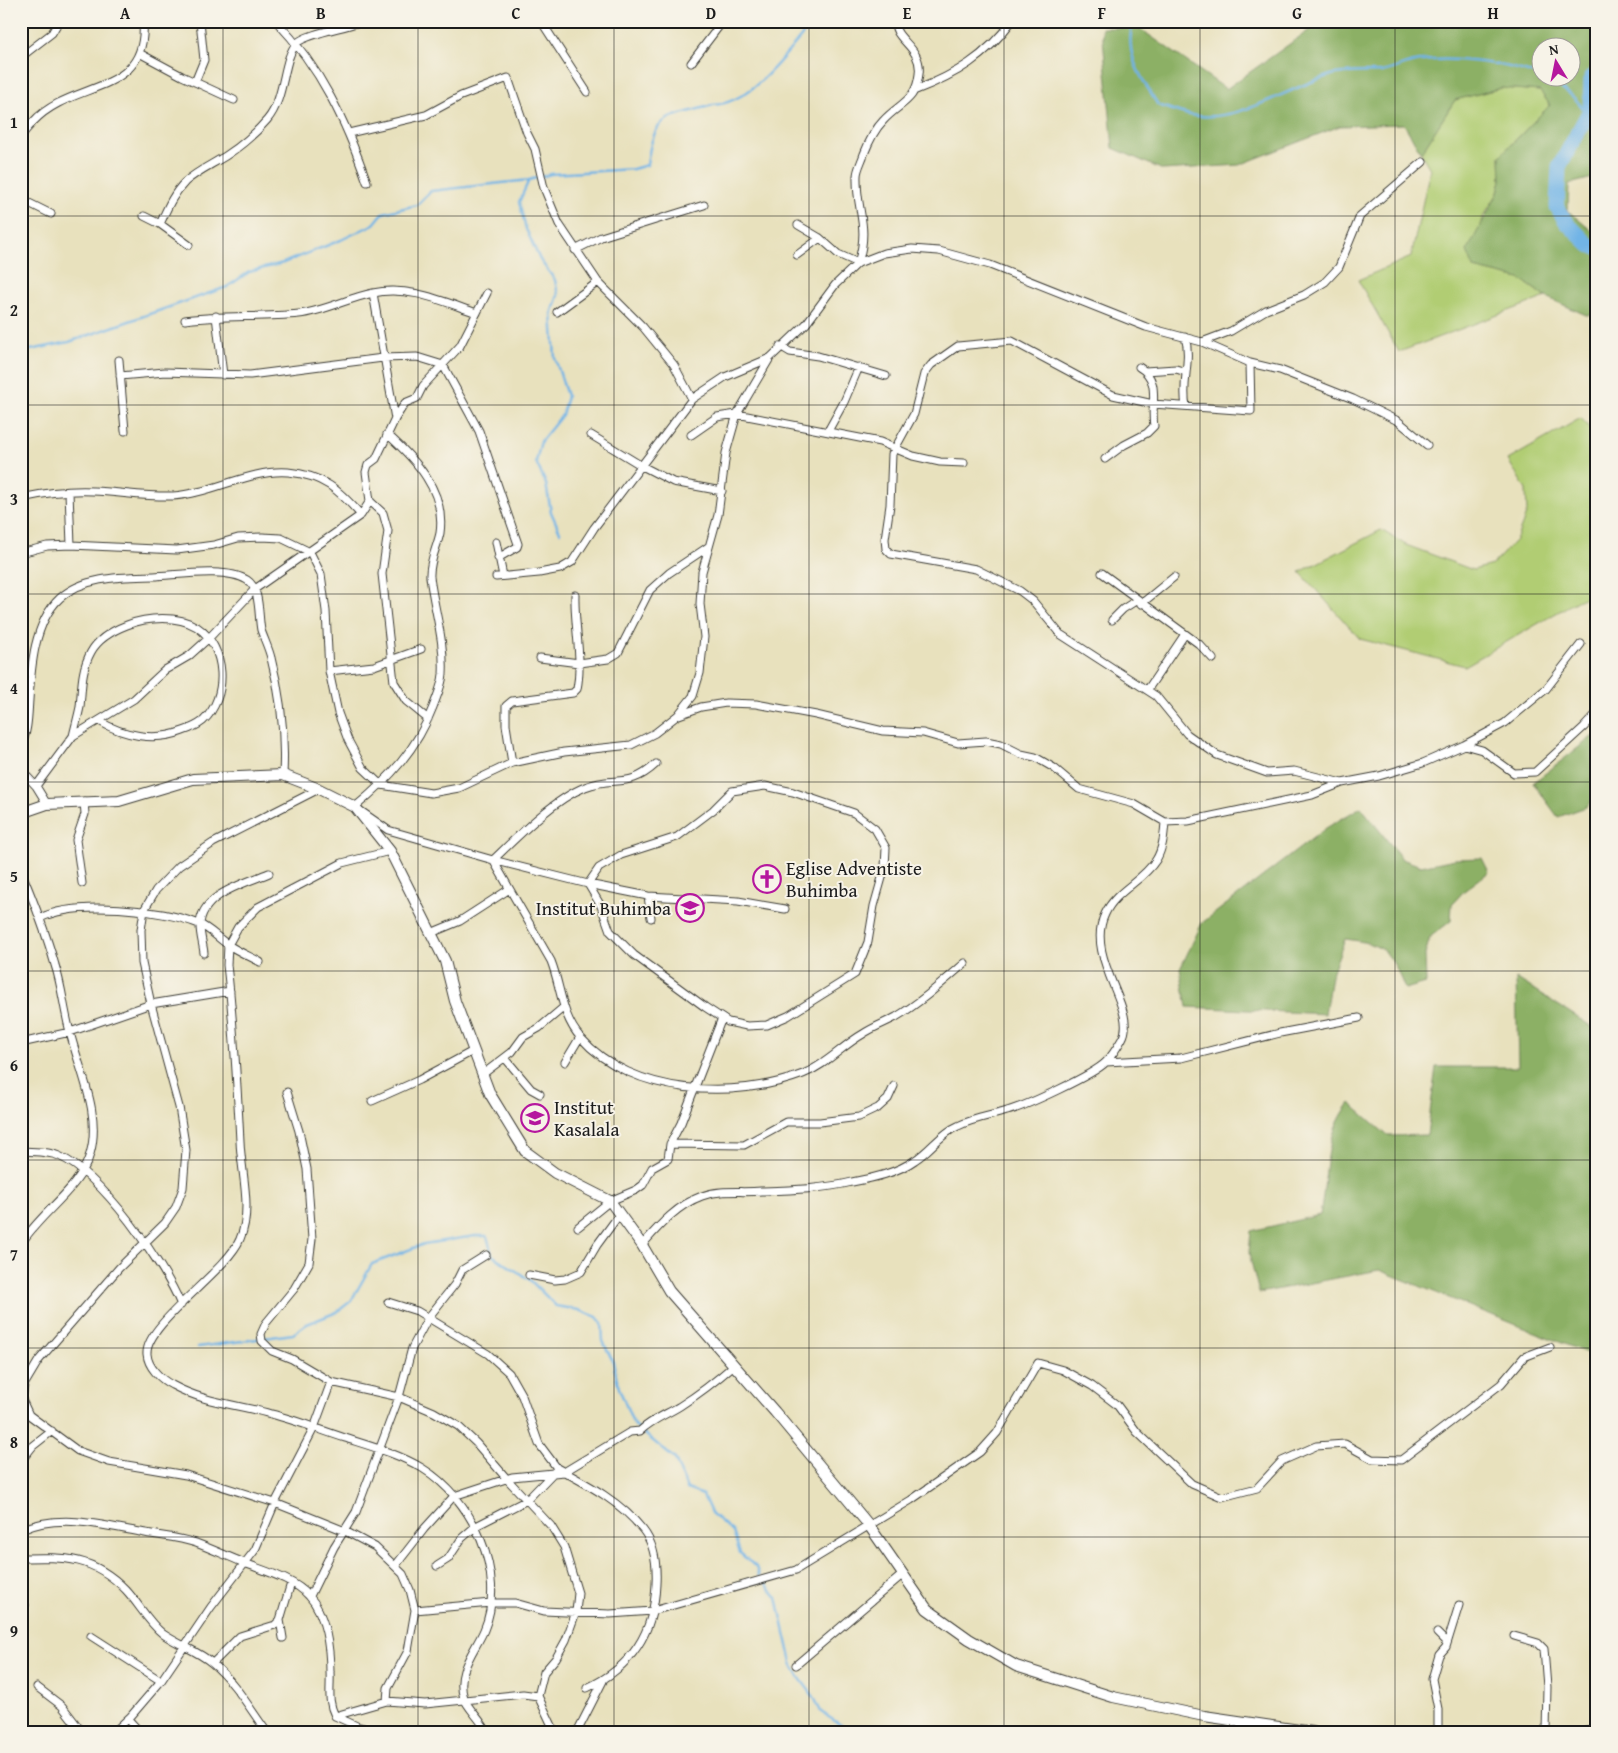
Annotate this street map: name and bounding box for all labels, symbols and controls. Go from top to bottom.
text: A [120,1,131,25]
text: B [316,1,326,25]
text: C [511,1,521,25]
text: D [706,1,716,25]
text: E [903,1,912,25]
text: F [1098,1,1106,25]
text: G [1292,1,1302,25]
text: H [1487,1,1499,25]
north arrow [1530,38,1580,88]
text: N [1547,38,1561,60]
text: 1 [10,110,18,134]
text: 2 [10,298,18,322]
text: 3 [10,487,18,511]
text: 4 [10,676,18,700]
place label: Eglise Adventiste Buhimba [786,854,922,904]
text: 5 [10,864,18,888]
church icon: Eglise Adventiste Buhimba [752,864,782,894]
school or university icon: Institut Buhimba [675,893,705,923]
place label: Institut Buhimba [536,894,671,922]
text: 6 [10,1053,18,1077]
place label: Institut Kasalala [554,1093,619,1143]
school or university icon: Institut Kasalala [520,1103,550,1133]
text: 7 [10,1242,18,1266]
text: 8 [10,1430,18,1454]
text: 9 [10,1619,18,1643]

